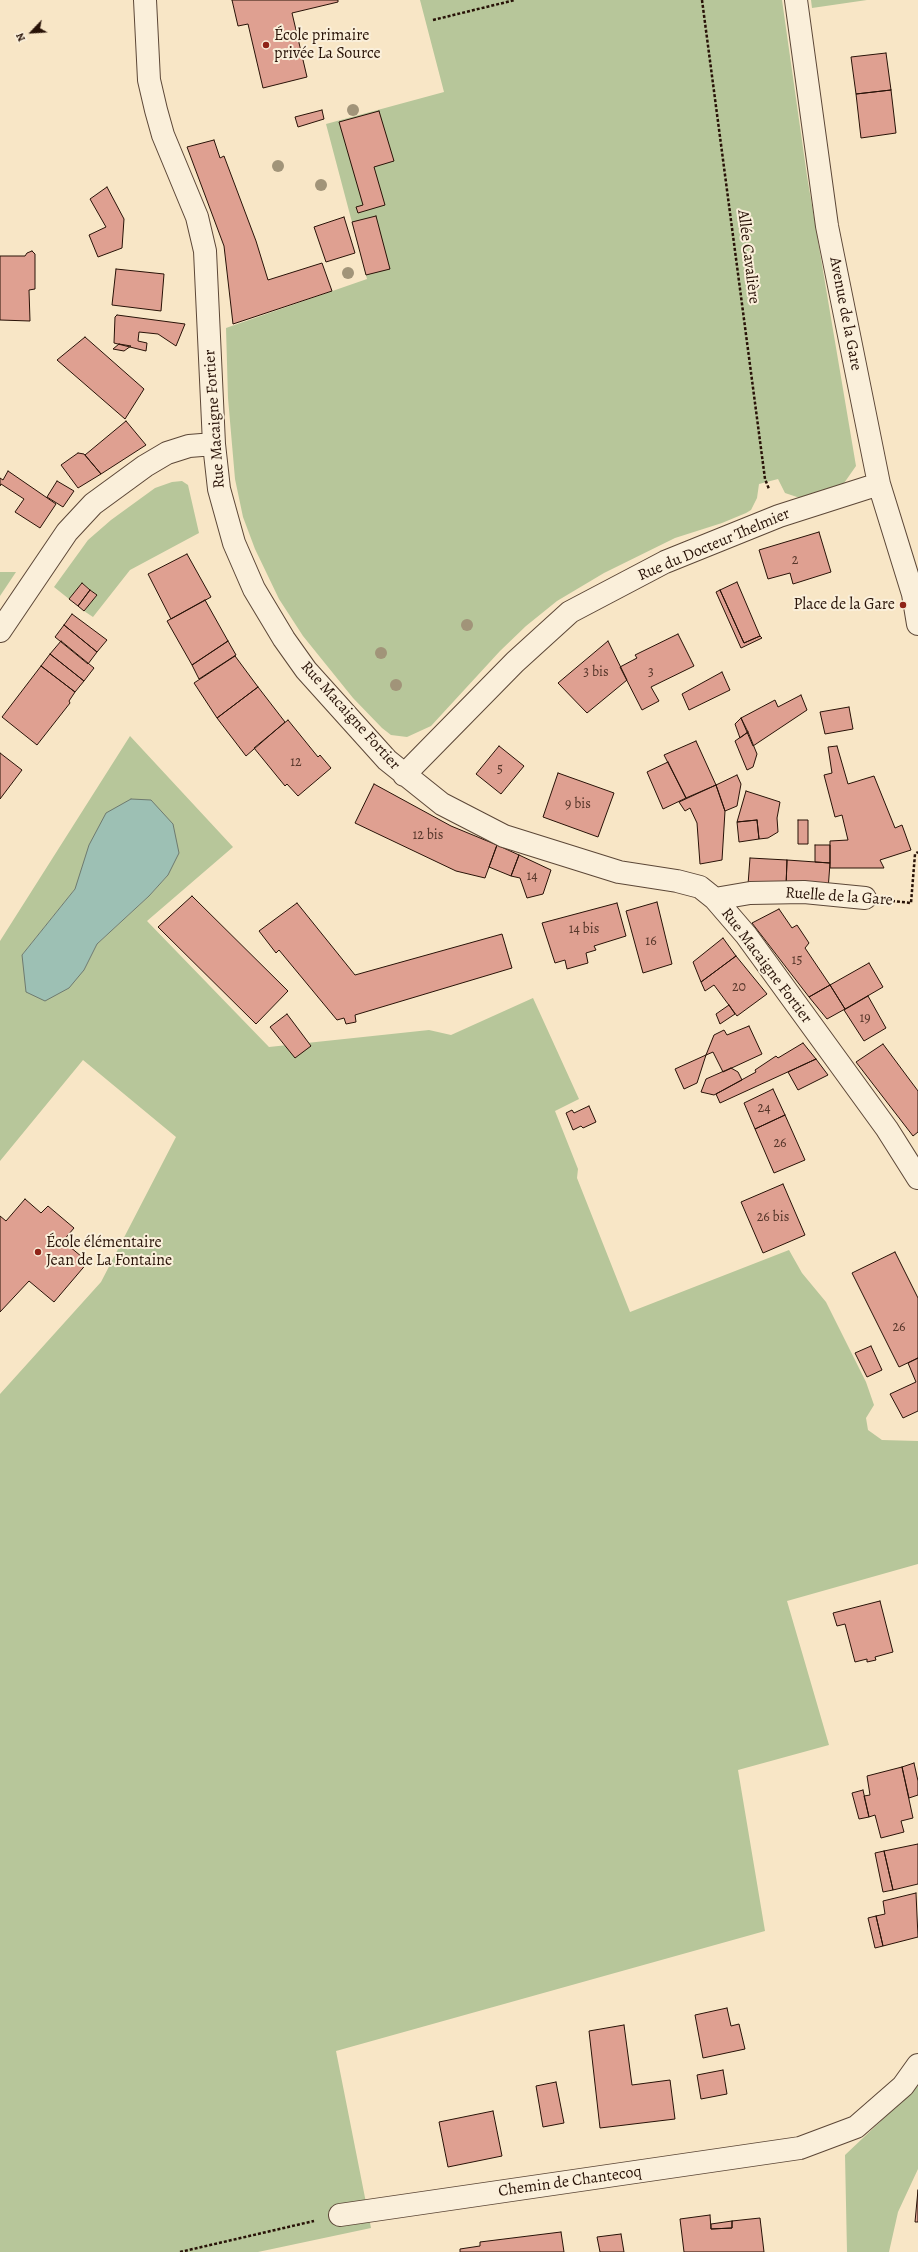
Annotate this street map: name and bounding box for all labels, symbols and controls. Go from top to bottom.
north arrow [12,12,52,52]
place label: École primaire privée La Source [274,26,381,64]
text: N [12,30,29,44]
marker: École primaire privée La Source [261,40,271,50]
street label: Allée Cavalière [733,209,763,305]
street label: Avenue de la Gare [825,256,865,372]
street label: Rue Macaigne Fortier [201,349,229,489]
street label: Rue du Docteur Thelmier [635,504,793,586]
house number: 2 [792,553,798,569]
place label: Place de la Gare [793,595,895,615]
marker: Place de la Gare [898,600,908,610]
street label: Rue Macaigne Fortier [296,658,404,774]
house number: 3 bis [583,665,609,681]
house number: 3 [648,665,654,681]
house number: 12 [290,755,302,771]
house number: 5 [497,762,503,778]
house number: 9 bis [565,797,591,813]
house number: 12 bis [413,828,443,844]
house number: 14 [526,869,538,885]
street label: Ruelle de la Gare [785,884,893,910]
street label: Rue Macaigne Fortier [716,905,816,1027]
house number: 14 bis [569,922,599,938]
house number: 16 [645,934,657,950]
house number: 15 [792,953,802,969]
house number: 20 [732,980,746,996]
house number: 19 [859,1011,871,1027]
house number: 24 [758,1101,770,1117]
house number: 26 [773,1136,787,1152]
house number: 26 bis [757,1210,789,1226]
place label: École élémentaire Jean de La Fontaine [46,1233,172,1271]
marker: École élémentaire Jean de La Fontaine [33,1247,43,1257]
house number: 26 [892,1320,906,1336]
street label: Chemin de Chantecoq [497,2162,643,2202]

